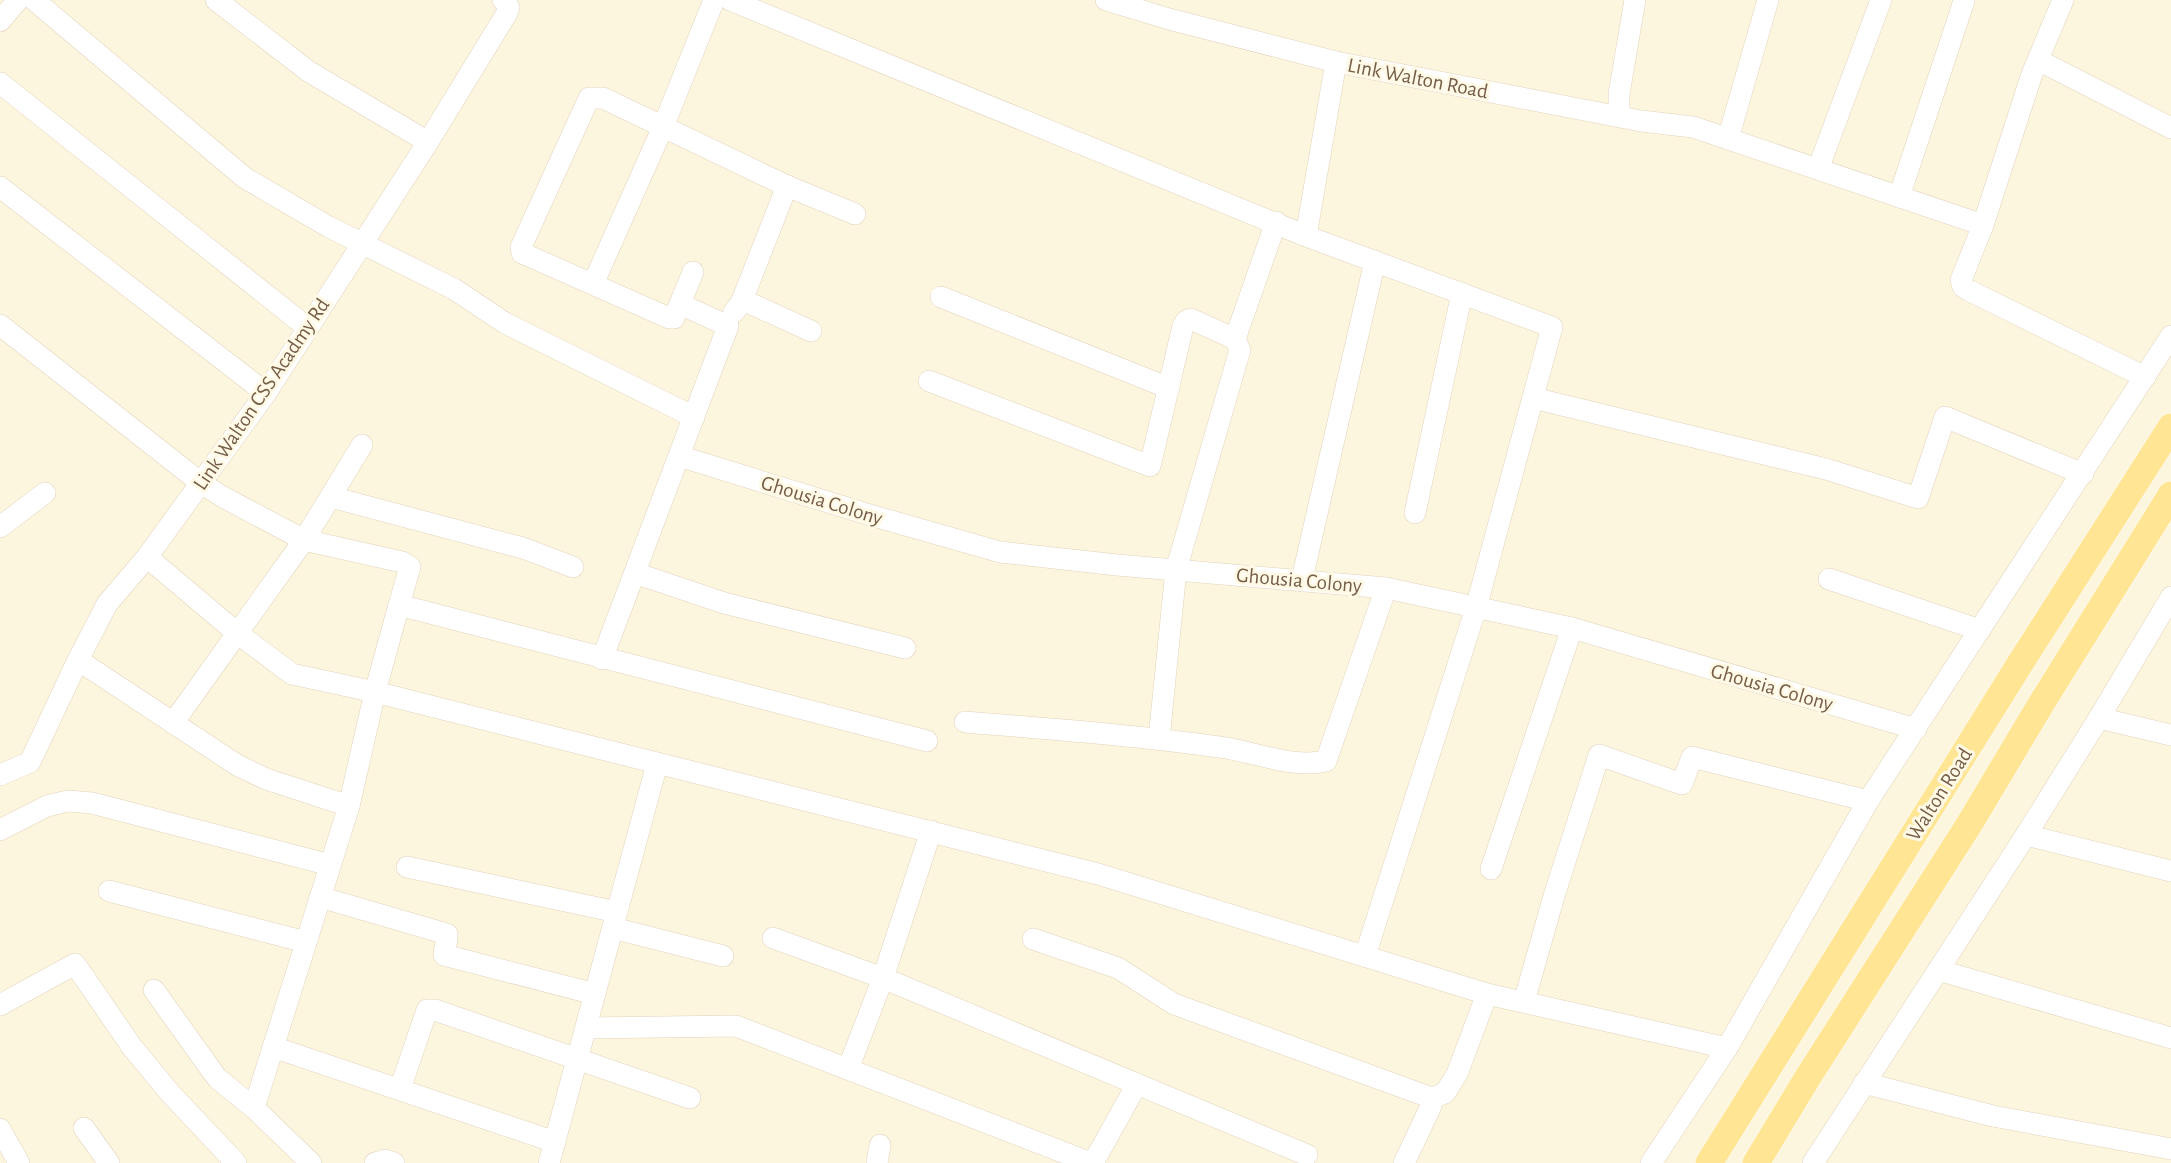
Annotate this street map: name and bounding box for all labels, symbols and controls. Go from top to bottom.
street label: Link Walton Road [1346,55,1490,102]
street label: Link Walton CSS Acadmy Rd [190,295,333,494]
street label: Ghousia Colony [759,472,885,529]
street label: Ghousia Colony [1235,565,1363,596]
street label: Ghousia Colony [1708,660,1835,715]
street label: Walton Road [1903,744,1976,844]

